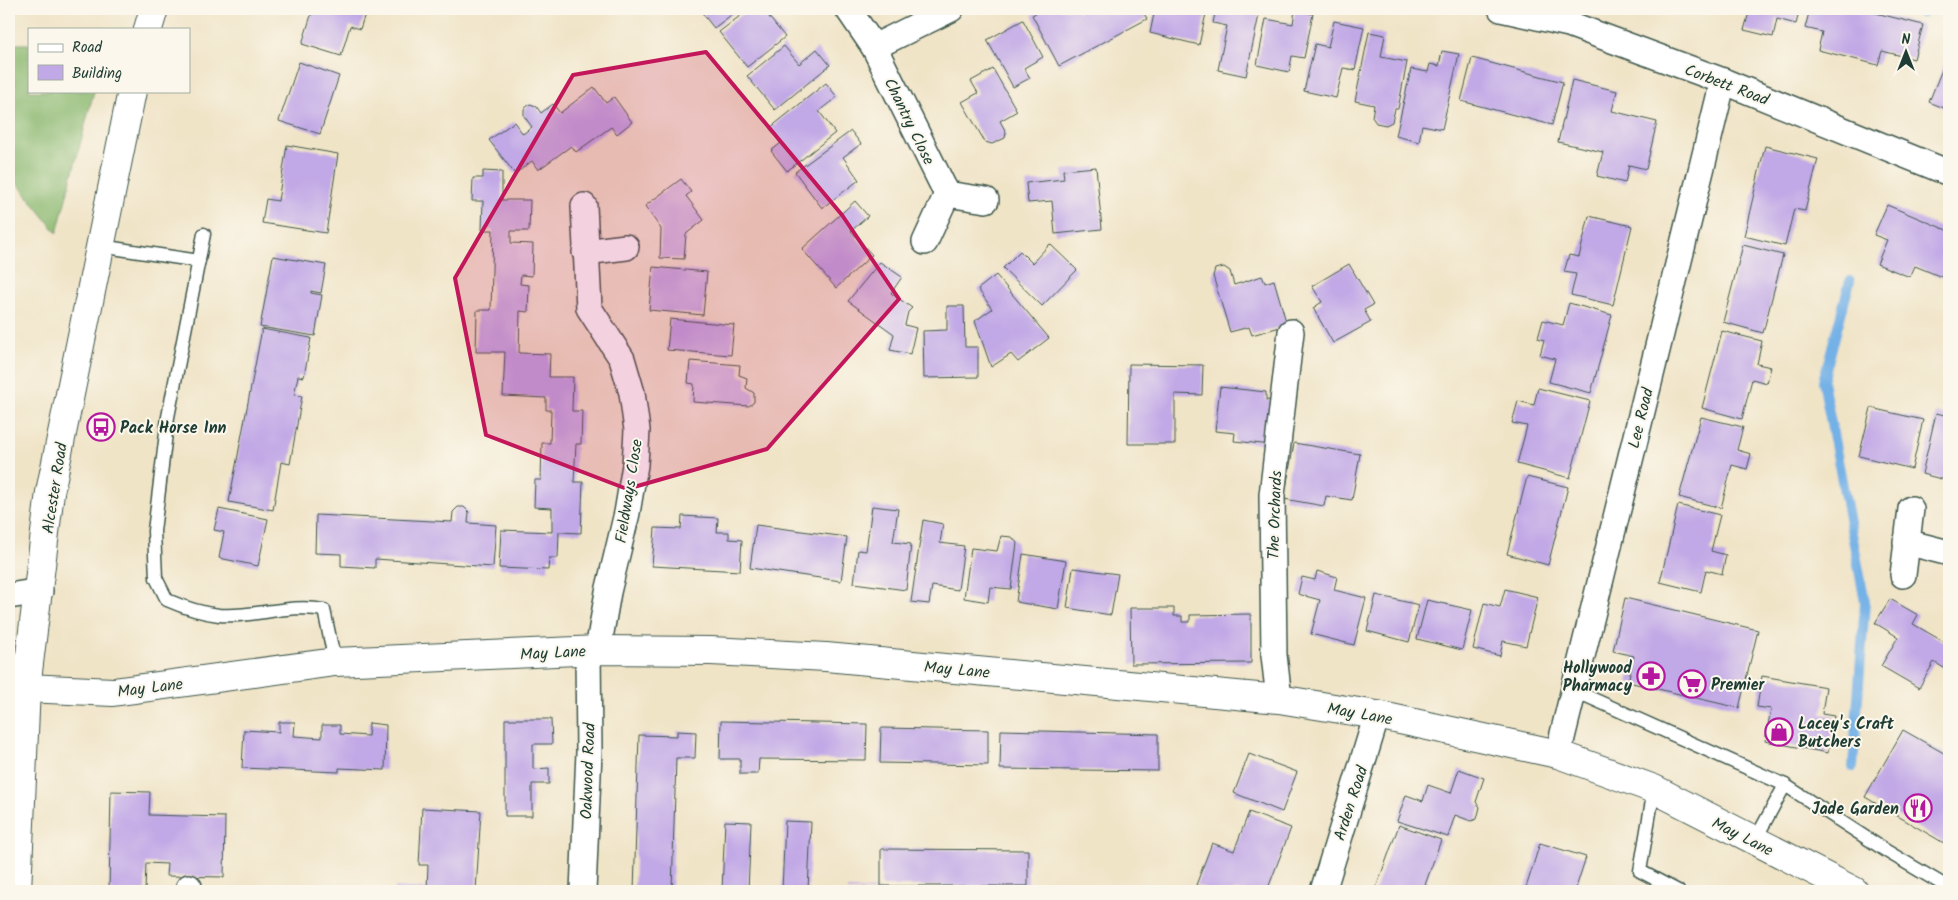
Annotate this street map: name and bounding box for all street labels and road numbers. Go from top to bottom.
street label: Corbett Road [1681,58,1773,113]
street label: Chantry Close [877,74,941,170]
street label: Lee Road [1622,384,1661,451]
street label: Fieldways Close [609,437,650,545]
street label: Alcester Road [36,440,75,536]
street label: The Orchards [1261,470,1290,560]
street label: May Lane [519,639,587,668]
street label: May Lane [923,655,991,686]
street label: May Lane [116,672,184,705]
street label: May Lane [1325,696,1394,733]
street label: Oakwood Road [574,721,603,820]
street label: Arden Road [1328,762,1376,844]
street label: May Lane [1707,811,1777,863]

